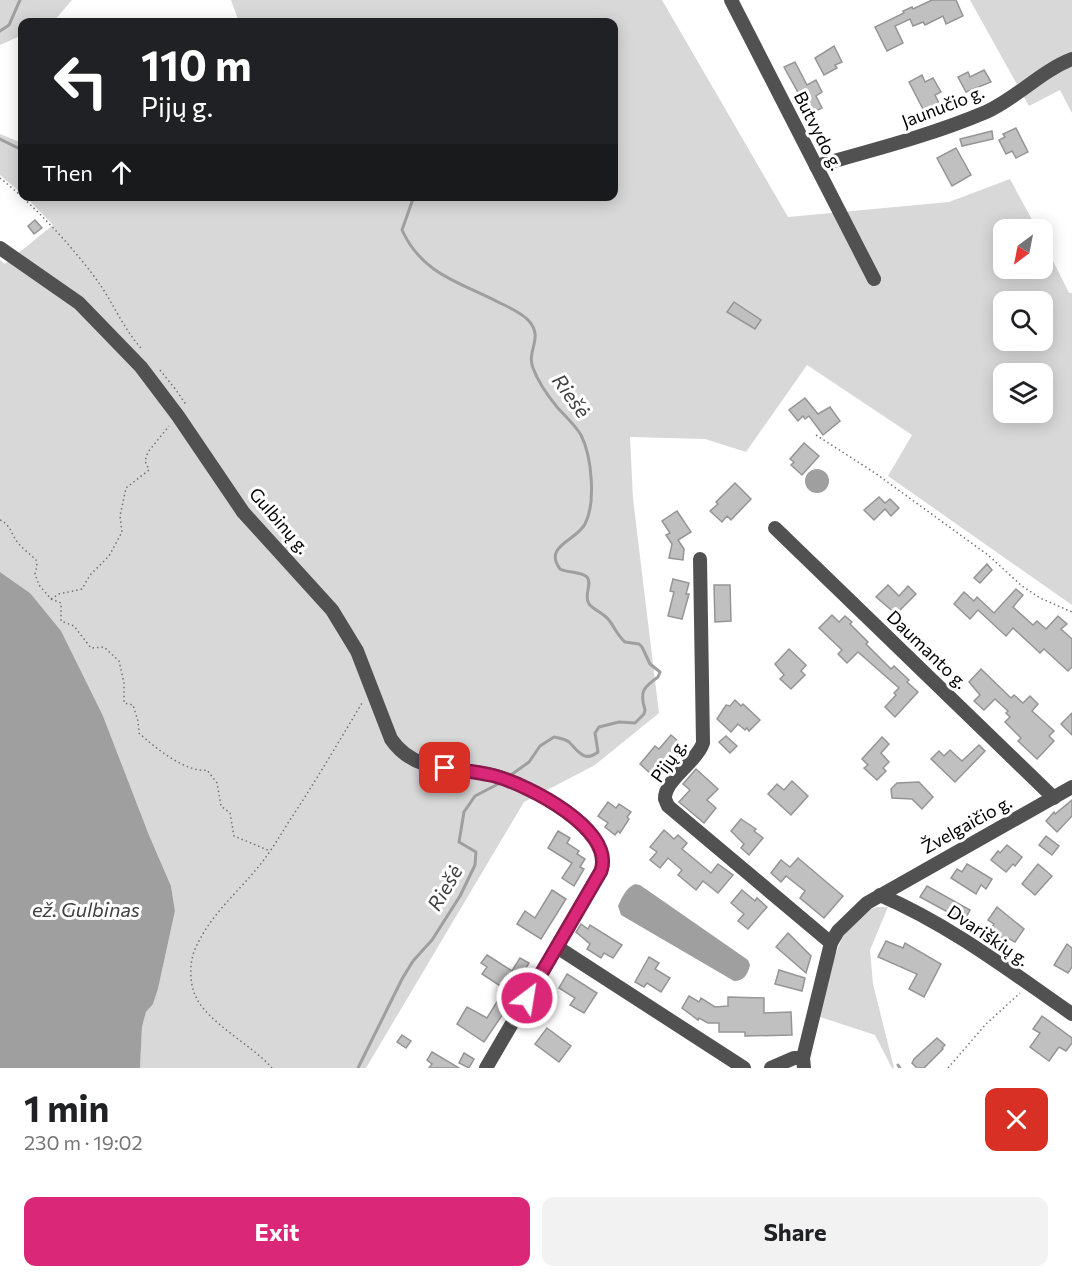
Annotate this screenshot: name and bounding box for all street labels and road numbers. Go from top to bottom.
street label: Jaunučio g. [898,80,987,132]
street label: Butvydo g. [790,87,848,174]
street label: Gulbinų g. [245,483,315,558]
street label: Daumanto g. [883,605,973,693]
street label: Pijų g. [645,734,691,786]
street label: Žvelgaičio g. [918,790,1015,858]
street label: Dvariškių g. [944,900,1034,970]

